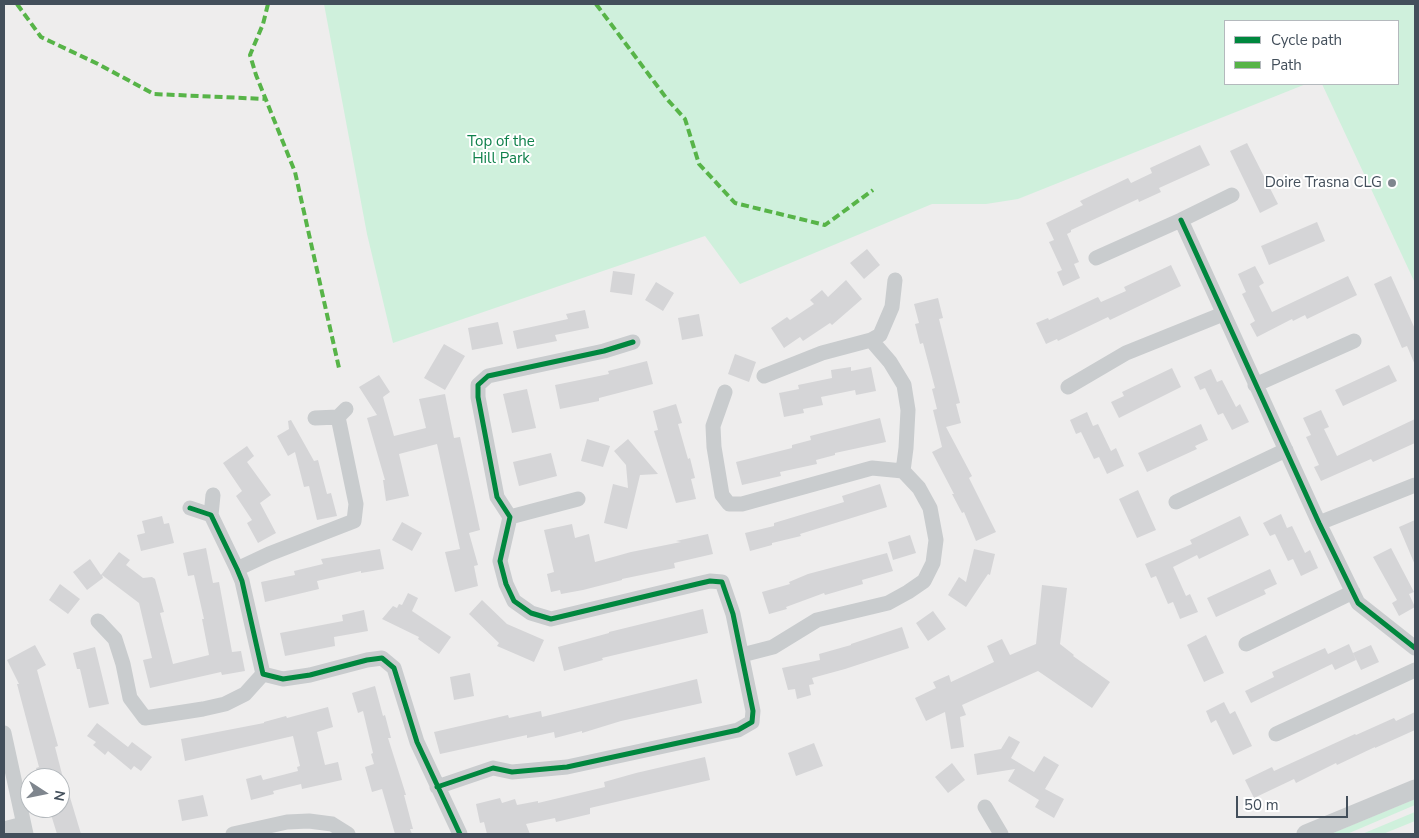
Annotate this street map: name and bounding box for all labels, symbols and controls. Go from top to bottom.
legend [1224,20,1399,85]
text: Cycle path [1271,30,1342,50]
text: Path [1271,55,1302,75]
park label: Top of the Hill Park [467,133,535,168]
place label: Doire Trasna CLG [1265,174,1382,192]
marker: Doire Trasna CLG [1386,177,1398,189]
north arrow [20,768,70,818]
scale bar [1239,786,1352,818]
text: N [49,789,70,803]
text: 50 m [1244,795,1279,815]

